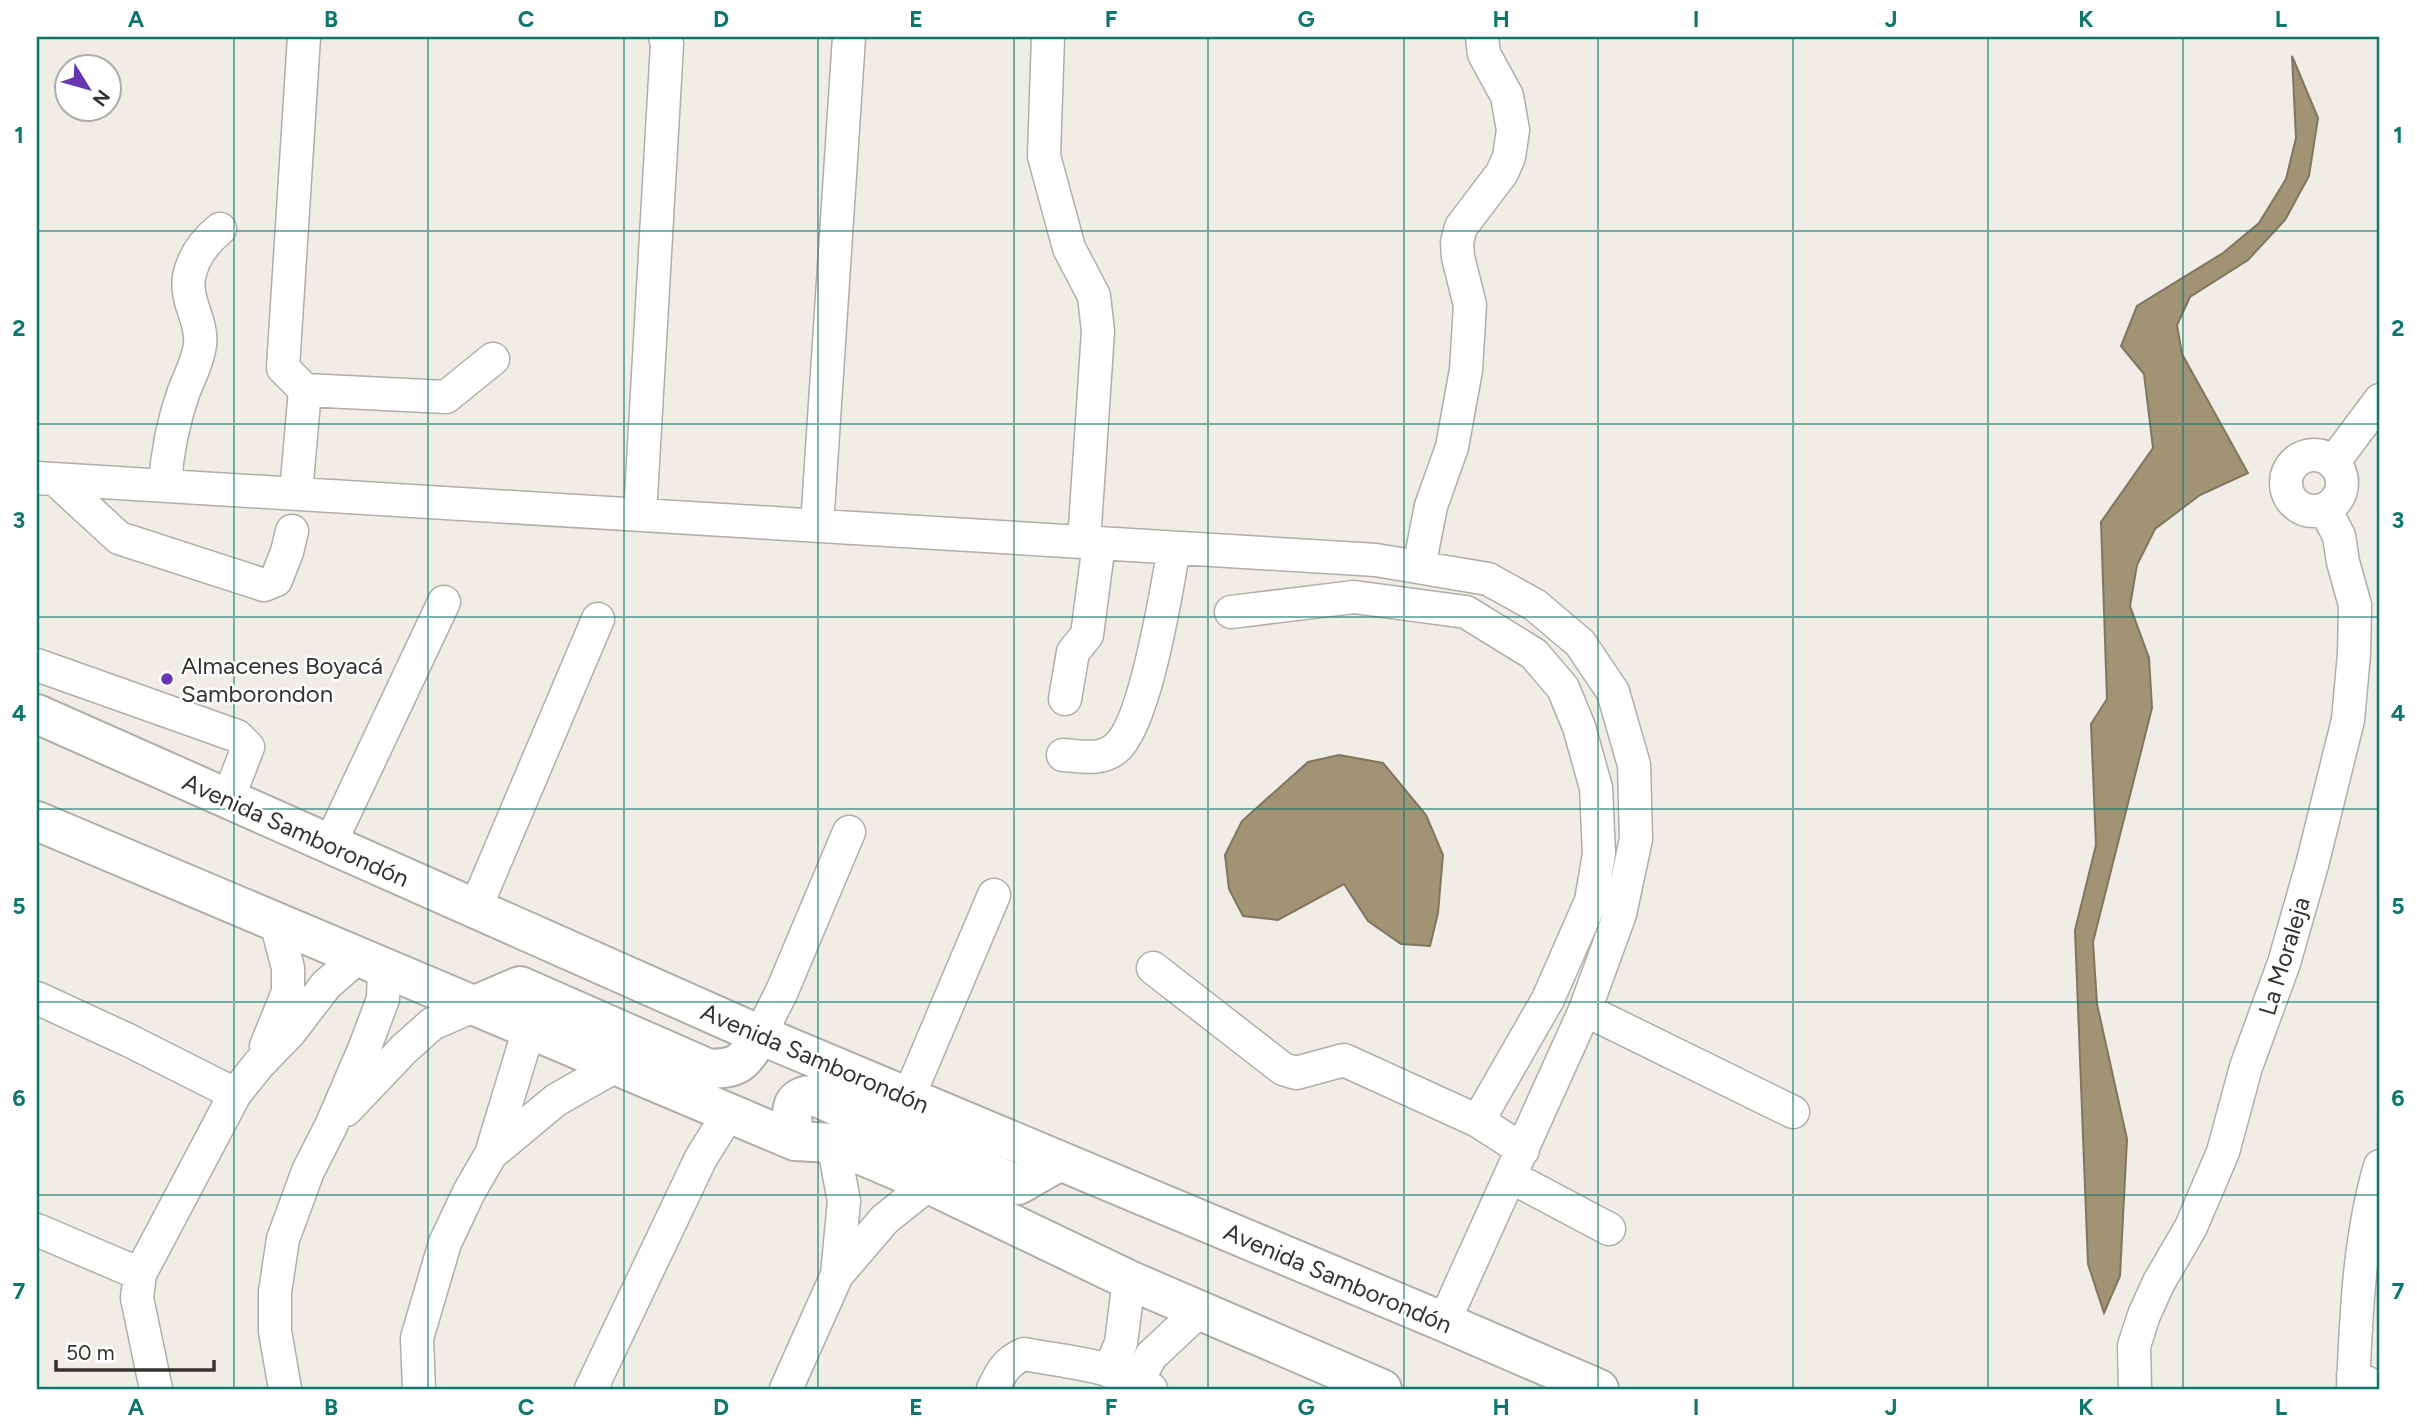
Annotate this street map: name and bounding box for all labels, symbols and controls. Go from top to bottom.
text: A [128,5,145,33]
text: B [324,5,338,33]
text: C [518,5,535,33]
text: D [713,5,729,33]
text: E [909,5,923,33]
text: F [1105,5,1118,33]
text: G [1297,5,1315,33]
text: H [1492,5,1510,33]
text: I [1693,5,1699,33]
text: J [1885,5,1897,33]
text: K [2078,5,2094,33]
text: L [2275,5,2287,33]
north arrow [52,52,122,122]
text: N [88,85,115,111]
text: 1 [14,121,24,149]
text: 1 [2393,121,2403,149]
text: 2 [12,314,26,342]
text: 2 [2391,314,2405,342]
text: 3 [13,506,25,534]
text: 3 [2392,506,2404,534]
place label: Almacenes Boyacá Samborondon [181,651,383,708]
marker: Almacenes Boyacá Samborondon [159,671,175,687]
text: 4 [12,699,26,727]
text: 4 [2391,699,2405,727]
street label: Avenida Samborondón [178,767,414,893]
text: 5 [12,892,26,920]
text: 5 [2391,892,2405,920]
street label: La Moraleja [2252,893,2316,1019]
street label: Avenida Samborondón [697,997,933,1119]
text: 6 [12,1084,26,1112]
text: 6 [2391,1084,2405,1112]
street label: Avenida Samborondón [1220,1217,1456,1339]
text: 7 [13,1277,26,1305]
text: 7 [2392,1277,2405,1305]
scale bar [56,1328,214,1372]
text: 50 m [66,1340,115,1365]
text: A [128,1393,145,1421]
text: B [324,1393,338,1421]
text: C [518,1393,535,1421]
text: D [713,1393,729,1421]
text: E [909,1393,923,1421]
text: F [1105,1393,1118,1421]
text: G [1297,1393,1315,1421]
text: H [1492,1393,1510,1421]
text: I [1693,1393,1699,1421]
text: J [1885,1393,1897,1421]
text: K [2078,1393,2094,1421]
text: L [2275,1393,2287,1421]

